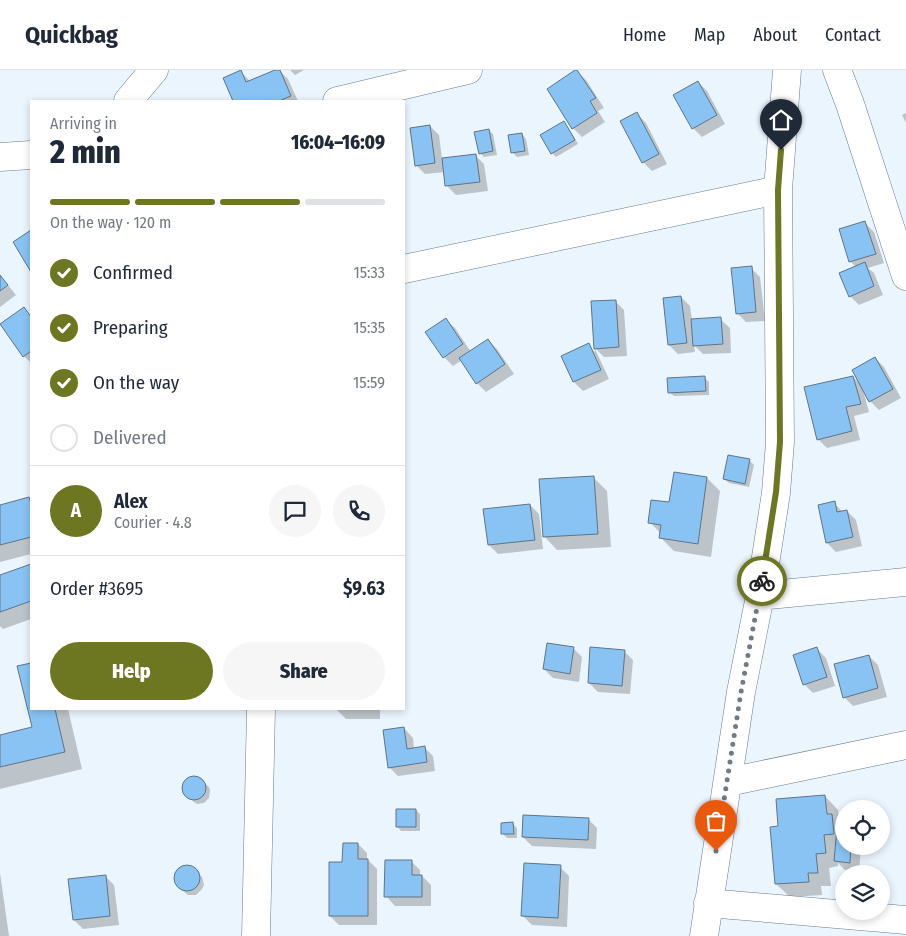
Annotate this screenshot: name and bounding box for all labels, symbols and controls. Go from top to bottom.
text: Quickbag [25,21,118,49]
text: Home [623,24,666,46]
text: Map [694,24,725,46]
text: About [753,24,797,46]
text: Contact [825,24,881,46]
pin [760,99,802,150]
icon: home [767,106,795,134]
text: Arriving in [50,114,117,133]
text: 16:04–16:09 [291,131,385,154]
text: 2 min [50,133,121,171]
text: On the way · 120 m [50,213,171,232]
icon: check [50,259,78,287]
text: Confirmed [93,261,173,284]
text: 15:33 [353,263,385,282]
icon: check [50,314,78,342]
text: Preparing [93,316,168,339]
text: 15:35 [353,318,385,337]
icon: check [50,369,78,397]
text: On the way [93,371,179,394]
text: 15:59 [353,373,385,392]
text: Delivered [93,426,167,449]
button: chat [269,485,321,537]
button: phone [333,485,385,537]
text: Alex [114,490,148,513]
text: A [71,499,81,522]
text: Courier · 4.8 [114,513,192,532]
courier [737,556,787,606]
icon: bike [748,567,776,595]
text: Order #3695 [50,577,143,600]
text: $9.63 [343,577,385,600]
button: Help [50,642,213,700]
button: Share [223,642,385,700]
pin [695,800,737,851]
map controls [835,800,890,920]
button: locate [835,800,890,855]
icon: bag [702,807,730,835]
button: layers [835,865,890,920]

